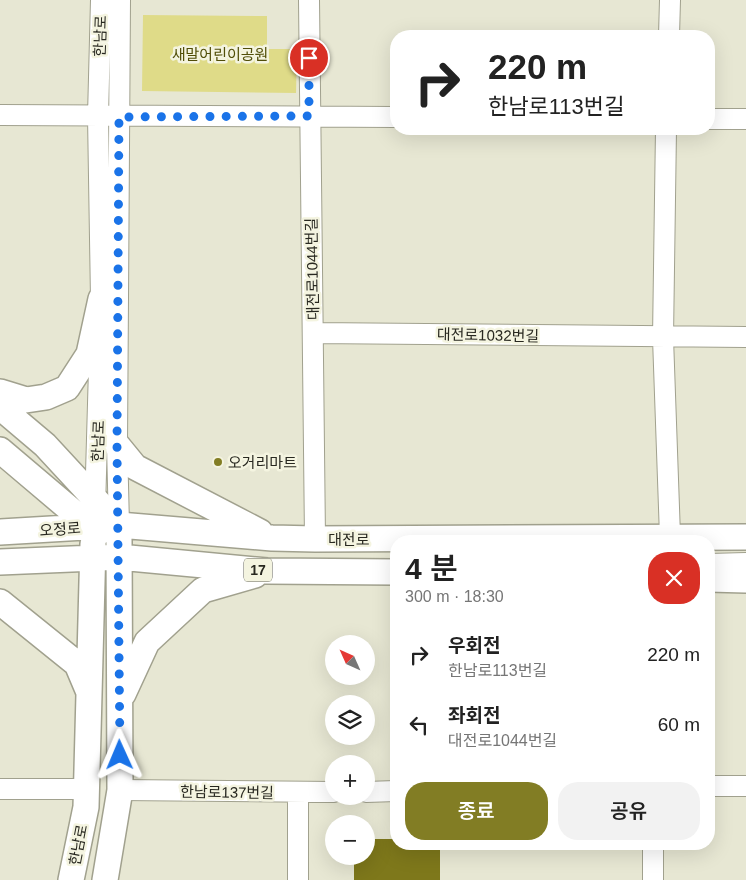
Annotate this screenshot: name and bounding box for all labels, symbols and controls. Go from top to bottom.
street label: 한남로 [91,15,109,57]
pin [288,37,330,79]
icon: arrive [295,44,323,72]
park label: 새말어린이공원 [172,46,268,63]
text: 220 m [488,47,587,86]
icon: right [405,50,470,115]
text: 한남로113번길 [488,94,624,119]
street label: 대전로1044번길 [303,218,321,320]
street label: 대전로1032번길 [437,326,539,344]
street label: 한남로 [89,420,107,462]
place label: 오거리마트 [228,454,297,471]
marker: 오거리마트 [212,456,224,468]
street label: 오정로 [39,519,81,539]
street label: 대전로 [328,531,370,548]
text: 4 분 [405,552,458,585]
button: close [648,552,700,604]
road number: 17 [244,558,272,582]
text: 300 m · 18:30 [405,588,504,605]
north arrow [325,635,375,685]
map controls [325,635,375,865]
text: 우회전 [448,635,500,656]
icon: right [405,641,433,669]
text: 220 m [647,644,700,665]
text: 한남로113번길 [448,662,547,679]
button: layers [325,695,375,745]
text: 좌회전 [448,705,500,726]
icon: left [405,711,433,739]
text: 60 m [658,714,700,735]
position arrow [93,728,145,780]
text: 대전로1044번길 [448,732,557,749]
button: + [325,755,375,805]
button: 종료 [405,782,548,840]
button: 공유 [558,782,700,840]
street label: 한남로137번길 [180,783,274,801]
button: − [325,815,375,865]
street label: 한남로 [66,823,90,867]

